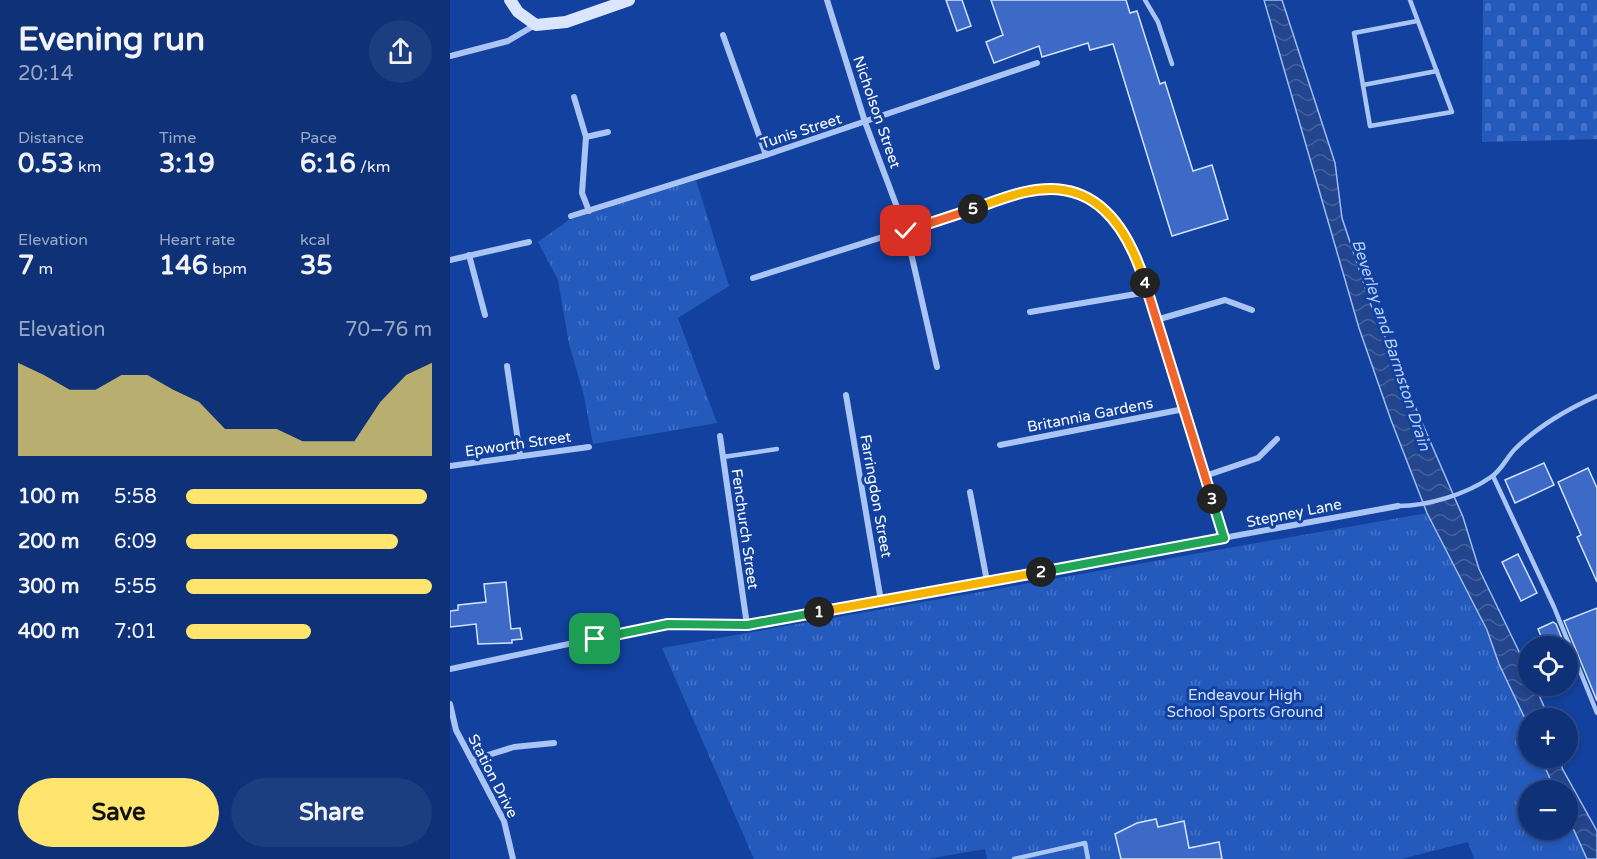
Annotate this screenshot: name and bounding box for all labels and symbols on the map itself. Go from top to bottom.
street label: Nicholson Street [849,53,905,171]
street label: Tunis Street [758,109,844,153]
pin: 5 [958,194,988,224]
pin [880,205,931,256]
water label: Beverley and Barmston Drain [1347,237,1435,454]
pin: 4 [1130,268,1160,298]
street label: Britannia Gardens [1026,394,1154,436]
street label: Epworth Street [464,428,573,460]
street label: Farringdon Street [856,433,896,559]
street label: Fenchurch Street [728,467,762,591]
pin: 3 [1197,484,1227,514]
street label: Stepney Lane [1245,495,1343,531]
pin: 2 [1026,557,1056,587]
pin: 1 [804,597,834,627]
pin [569,613,620,664]
park label: Endeavour High School Sports Ground [1167,686,1323,721]
street label: Station Drive [464,731,522,821]

